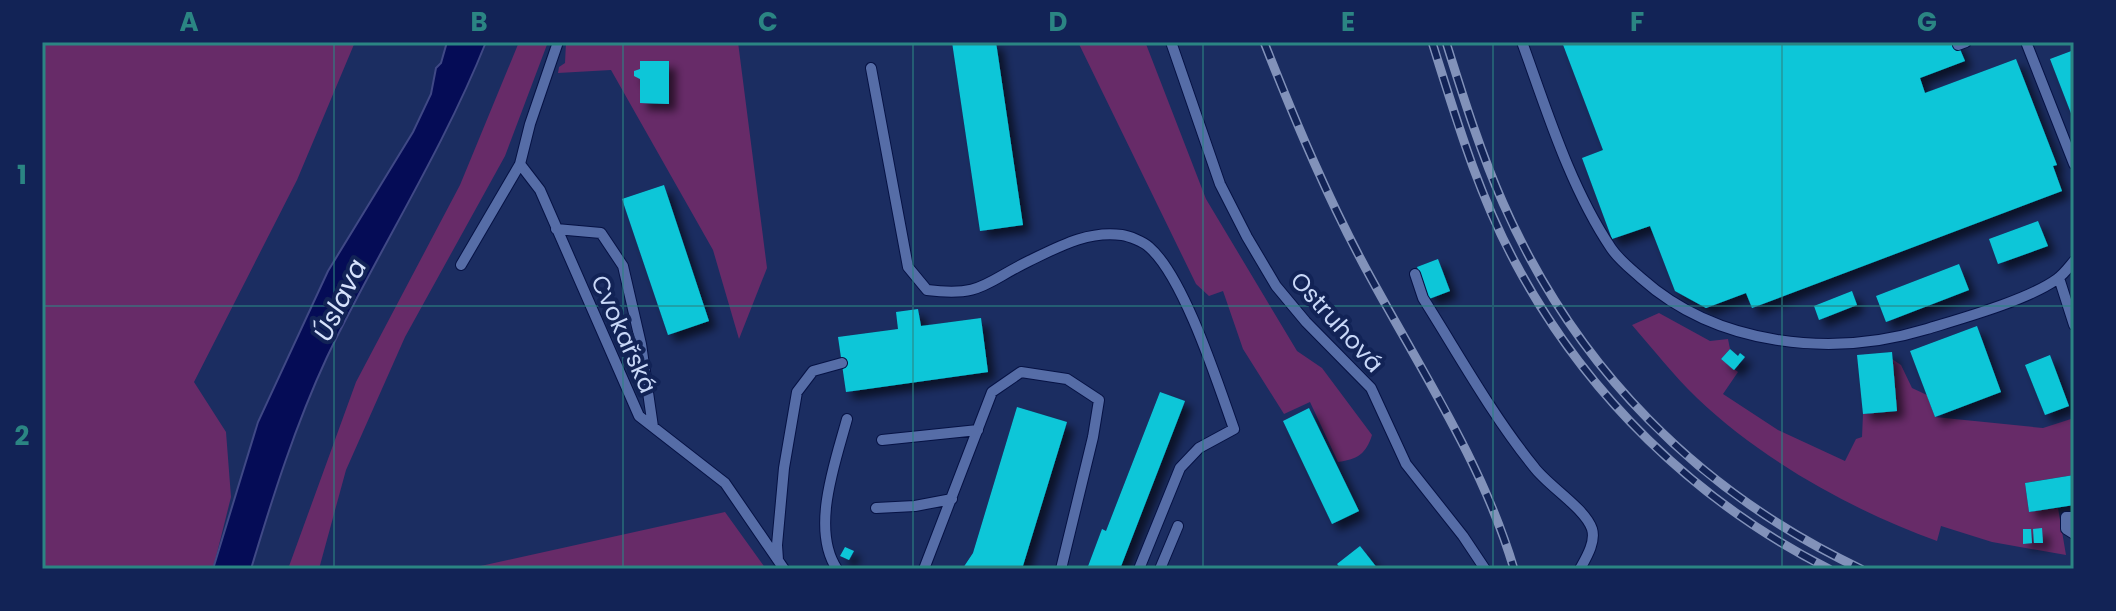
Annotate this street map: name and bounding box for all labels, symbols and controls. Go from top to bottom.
text: A [179,4,199,40]
text: B [470,4,488,40]
text: C [758,4,778,40]
text: D [1049,4,1068,40]
text: E [1341,4,1355,40]
text: F [1630,4,1644,40]
text: G [1917,4,1937,40]
text: 1 [17,157,27,193]
water label: Úslava [305,253,375,347]
street label: Ostruhová [1283,265,1391,379]
street label: Cvokařská [583,270,665,398]
text: 2 [15,418,30,454]

